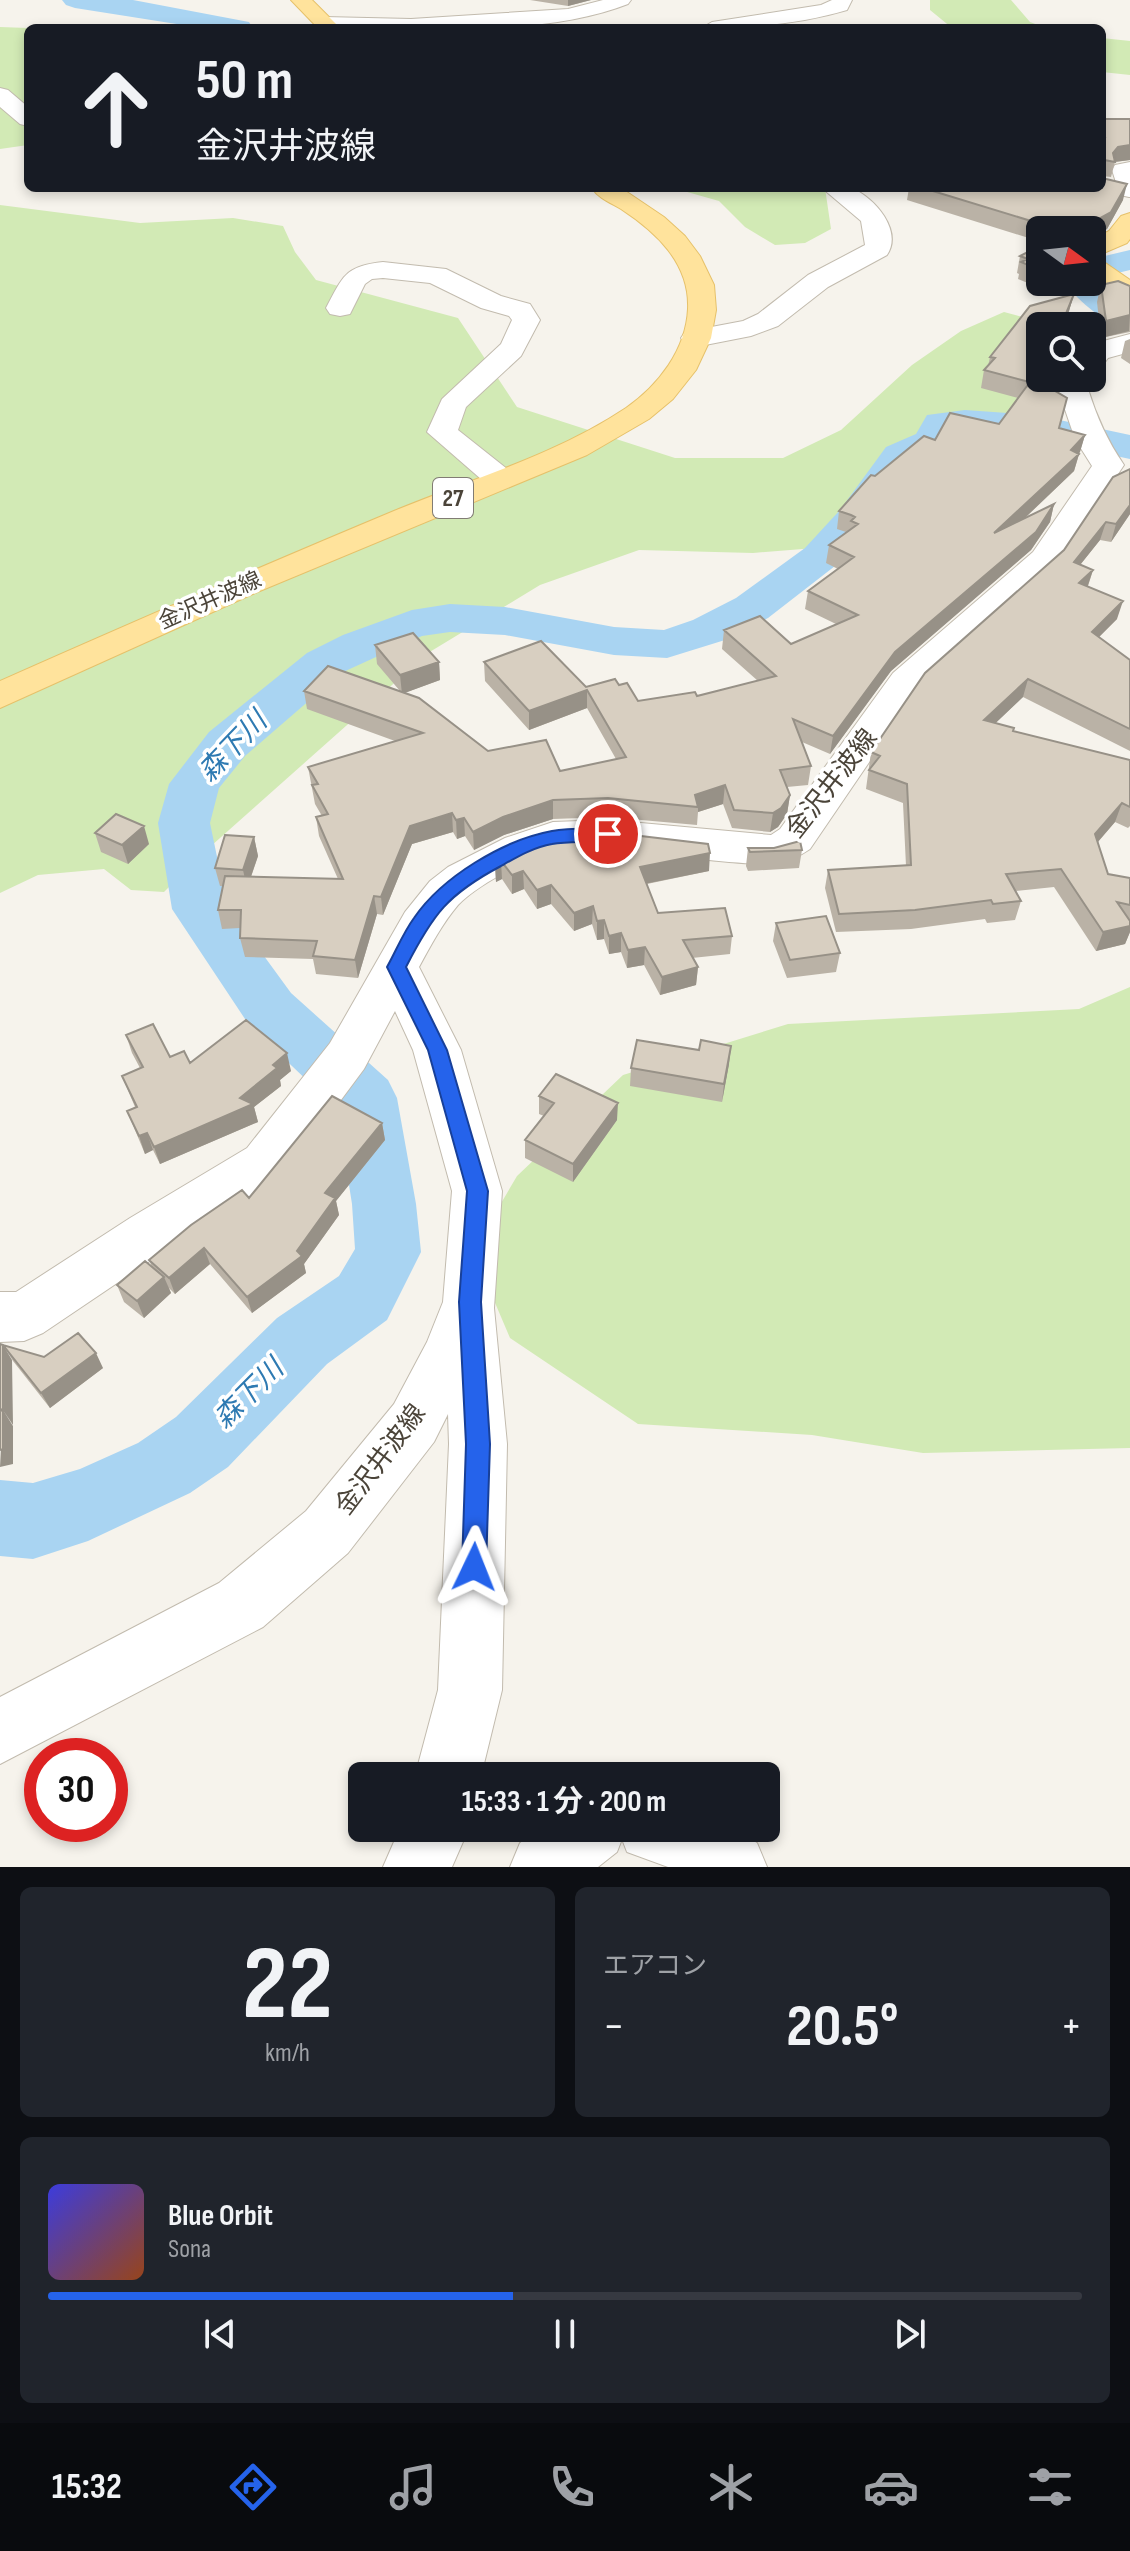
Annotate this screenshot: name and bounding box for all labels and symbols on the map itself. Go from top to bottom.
north arrow [1026,216,1106,296]
road number: 27 [433,478,473,518]
street label: 金沢井波線 [154,566,266,636]
water label: 森下川 [192,703,276,789]
street label: 金沢井波線 [780,723,884,845]
pin [574,800,642,868]
water label: 森下川 [208,1351,292,1435]
street label: 金沢井波線 [329,1399,433,1521]
position arrow [432,1525,516,1609]
speed limit sign: 30 [24,1738,128,1842]

